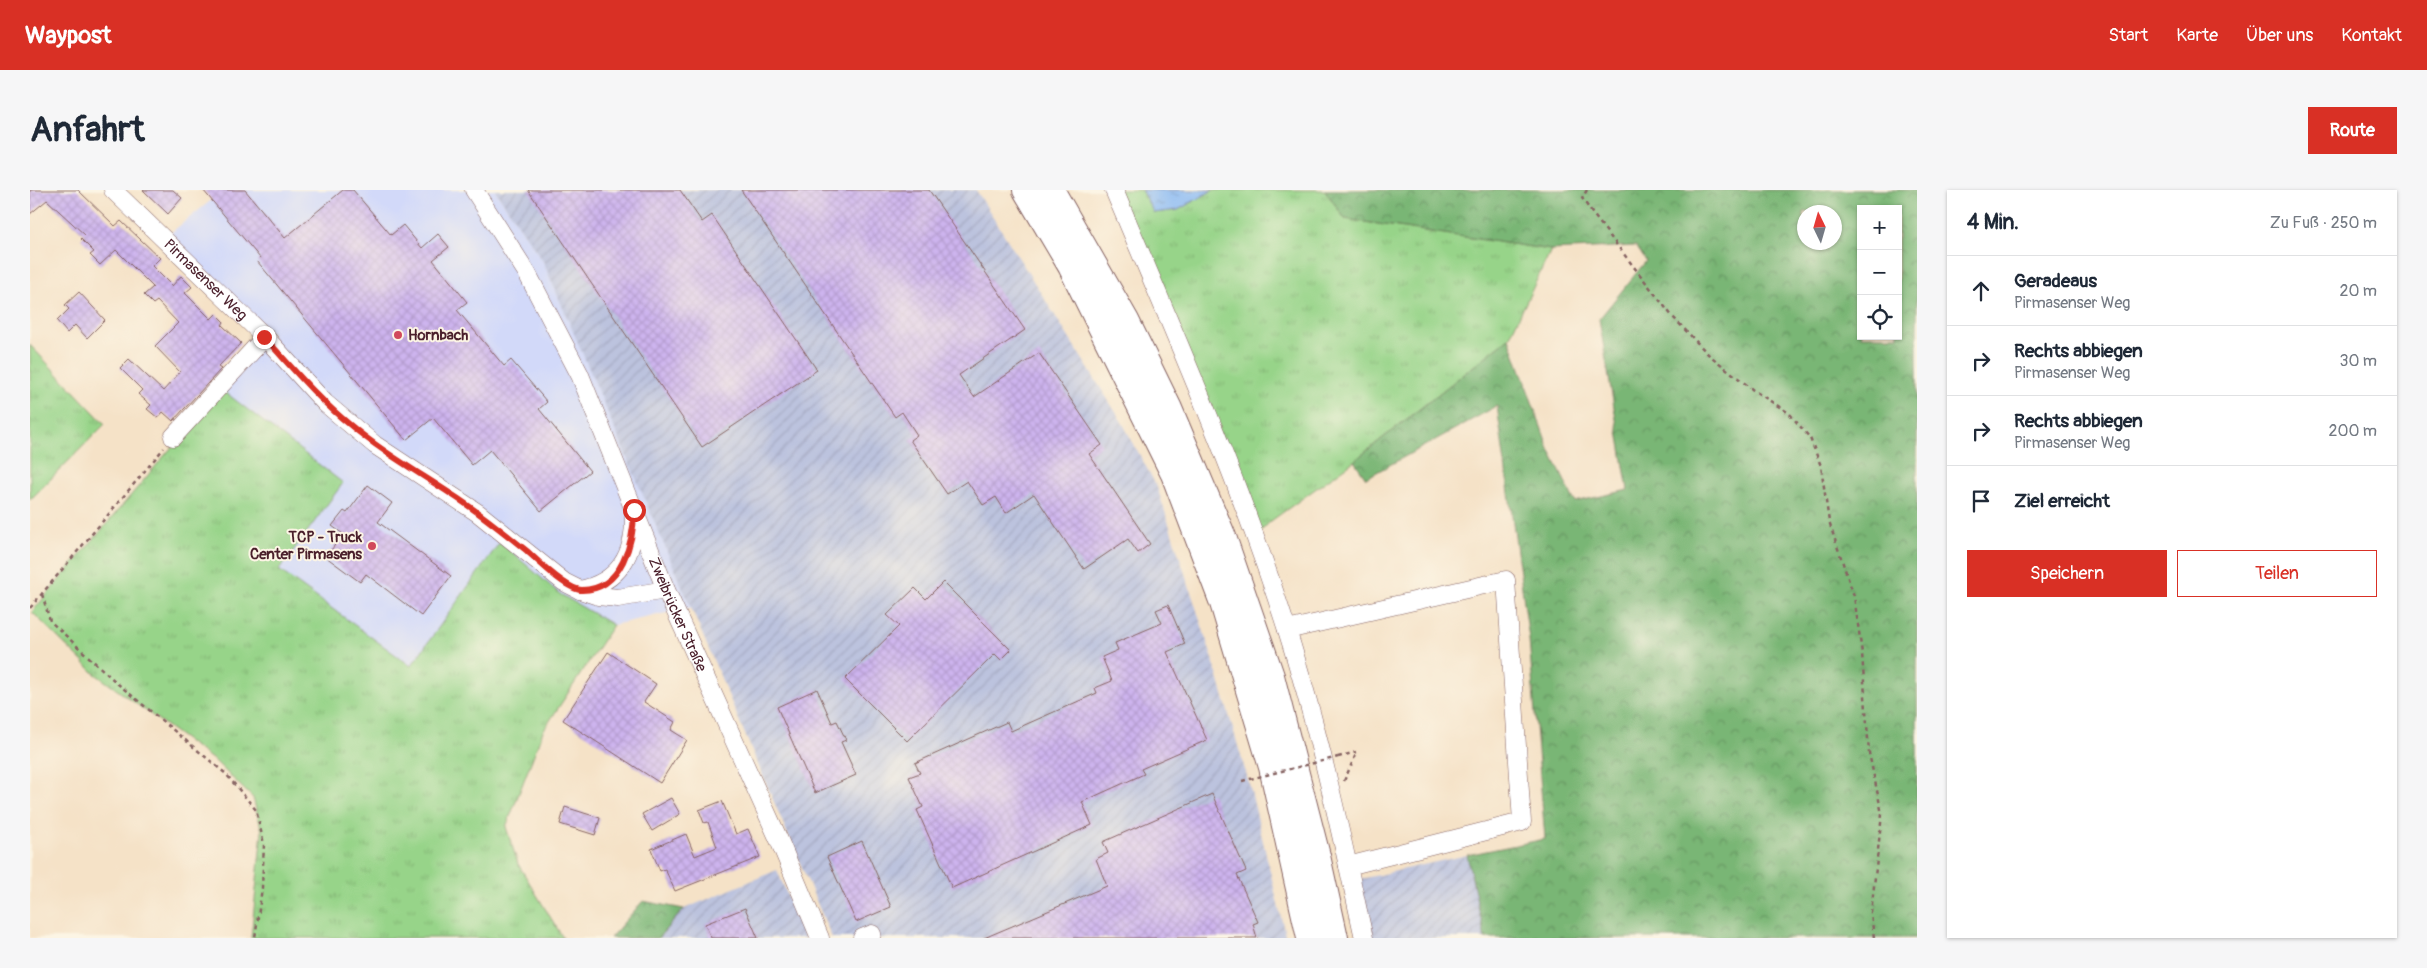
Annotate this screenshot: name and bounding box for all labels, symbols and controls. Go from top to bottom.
text: Waypost [25,21,112,50]
text: Start [2108,24,2148,47]
text: Karte [2176,24,2218,47]
text: Über uns [2246,24,2313,47]
text: Kontakt [2341,24,2402,47]
button: Route [2308,107,2397,154]
text: Anfahrt [30,108,145,152]
north arrow [1797,205,1842,250]
map controls [1857,205,1902,340]
button: + [1857,205,1902,250]
text: 4 Min. [1967,209,2019,236]
text: Zu Fuß · 250 m [2270,213,2377,233]
street label: Pirmasenser Weg [160,235,252,324]
button: − [1857,250,1902,295]
text: Geradeaus [2014,269,2097,293]
icon: ahead [1967,277,1995,305]
text: 20 m [2339,281,2377,301]
text: Pirmasenser Weg [2014,293,2130,313]
button: locate [1857,295,1902,340]
route end [253,326,276,349]
place label: Hornbach [408,326,468,345]
marker: Hornbach [392,329,404,341]
text: Rechts abbiegen [2014,339,2143,363]
icon: right [1967,347,1995,375]
text: 30 m [2339,351,2377,371]
text: Pirmasenser Weg [2014,363,2130,383]
text: Rechts abbiegen [2014,409,2143,433]
icon: right [1967,417,1995,445]
text: 200 m [2329,421,2377,441]
text: Pirmasenser Weg [2014,433,2130,453]
icon: arrive [1967,487,1995,515]
text: Ziel erreicht [2014,489,2110,513]
route start [623,499,646,522]
place label: TCP - Truck Center Pirmasens [250,528,363,564]
marker: TCP - Truck Center Pirmasens [366,540,378,552]
button: Speichern [1967,550,2167,597]
button: Teilen [2177,550,2377,597]
street label: Zweibrücker Straße [644,554,711,675]

